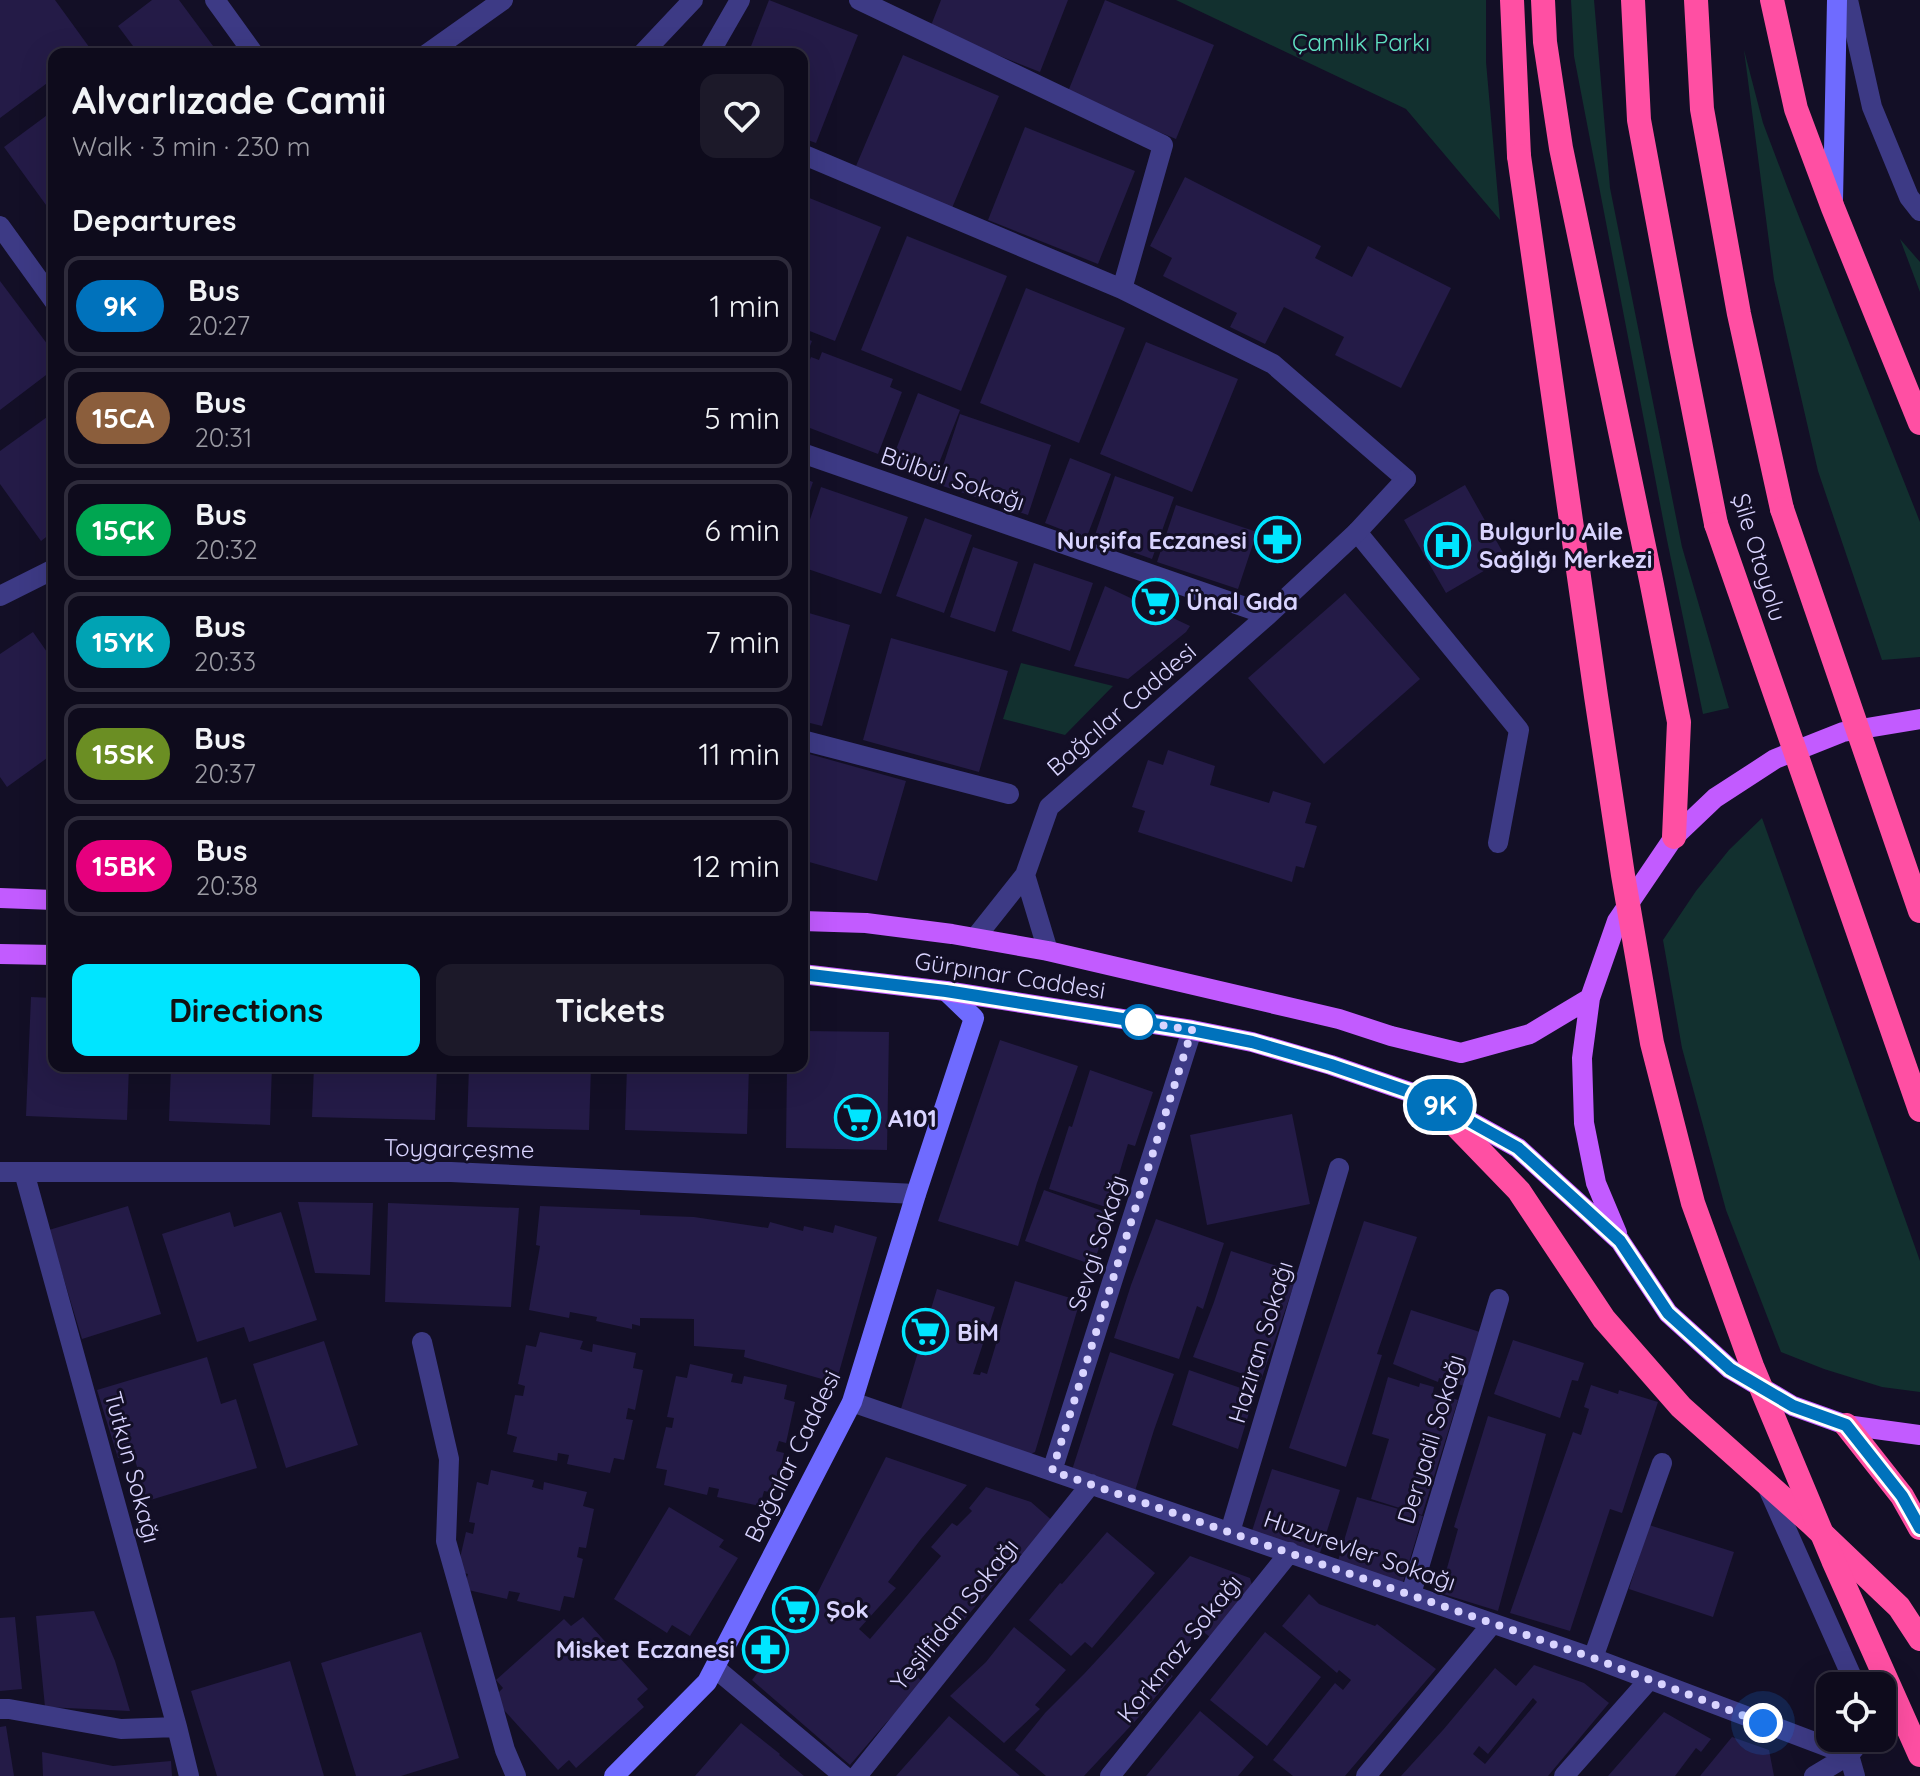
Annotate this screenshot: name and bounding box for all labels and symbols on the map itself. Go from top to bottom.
park label: Çamlık Parkı [1292,27,1430,57]
street label: Bülbül Sokağı [877,439,1029,517]
street label: Şile Otoyolu [1726,490,1794,624]
pharmacy icon: Nurşifa Eczanesi [1254,516,1302,564]
place label: Bulgurlu Aile Sağlığı Merkezi [1479,516,1652,574]
hospital icon: Bulgurlu Aile Sağlığı Merkezi [1424,521,1472,569]
place label: Nurşifa Eczanesi [1057,525,1247,555]
supermarket icon: Ünal Gıda [1131,577,1179,625]
place label: Ünal Gıda [1186,586,1298,616]
street label: Bağcılar Caddesi [1040,636,1202,782]
street label: Gürpınar Caddesi [912,945,1108,1005]
unlabelled marker [1122,1005,1156,1039]
line badge: 9K [1404,1079,1476,1131]
supermarket icon: A101 [833,1094,881,1142]
place label: A101 [888,1103,937,1133]
street label: Toygarçeşme [383,1132,535,1164]
street label: Sevgi Sokağı [1061,1171,1133,1315]
street label: Haziran Sokağı [1221,1257,1299,1427]
supermarket icon: BİM [902,1308,950,1356]
place label: BİM [957,1317,999,1347]
street label: Deryadil Sokağı [1390,1351,1470,1527]
street label: Bağcılar Caddesi [737,1365,847,1547]
street label: Tutkun Sokağı [98,1388,168,1546]
street label: Huzurevler Sokağı [1260,1503,1460,1597]
street label: Yeşilfidan Sokağı [884,1532,1024,1696]
street label: Korkmaz Sokağı [1110,1568,1248,1728]
supermarket icon: Şok [771,1585,819,1633]
place label: Şok [826,1594,869,1624]
pharmacy icon: Misket Eczanesi [742,1625,790,1673]
place label: Misket Eczanesi [556,1634,735,1664]
your location [1743,1703,1783,1743]

